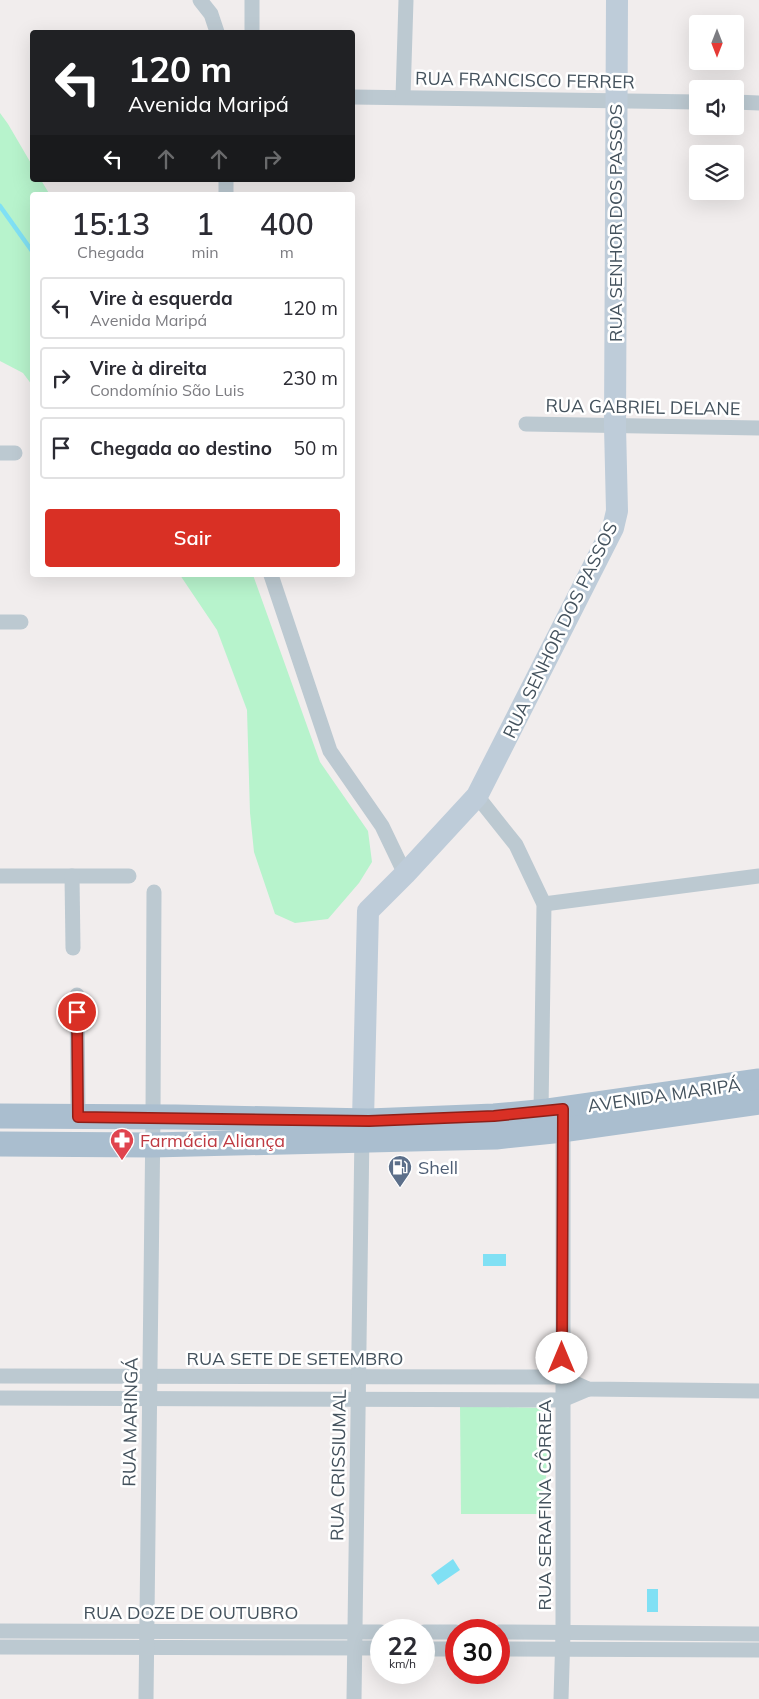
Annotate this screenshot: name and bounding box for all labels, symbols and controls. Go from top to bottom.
north arrow [689,15,744,70]
map controls [689,15,744,200]
text: 120 m [128,47,232,91]
icon: left [45,50,110,115]
street label: RUA FRANCISCO FERRER [415,67,635,93]
button: sound [689,80,744,135]
text: Avenida Maripá [128,90,289,118]
street label: RUA SENHOR DOS PASSOS [604,104,627,342]
icon: left [99,145,127,173]
icon: ahead [152,145,180,173]
icon: ahead [205,145,233,173]
icon: right [258,145,286,173]
button: layers [689,145,744,200]
text: 15:13 [71,205,150,243]
text: 1 [196,205,214,243]
text: 400 [260,205,314,243]
text: Chegada [77,242,144,262]
text: min [191,242,219,262]
text: m [280,242,294,262]
text: Vire à esquerda [90,286,233,310]
icon: left [47,294,75,322]
text: 120 m [282,296,338,320]
text: Avenida Maripá [90,310,207,330]
text: Vire à direita [90,356,207,380]
icon: right [47,364,75,392]
text: 230 m [282,366,338,390]
text: Condomínio São Luis [90,380,244,400]
street label: RUA GABRIEL DELANE [545,394,741,420]
icon: arrive [47,434,75,462]
text: Chegada ao destino [90,436,272,460]
text: 50 m [294,436,338,460]
button: Sair [45,509,340,567]
street label: RUA SENHOR DOS PASSOS [498,518,622,742]
pin [56,991,98,1033]
icon: arrive [63,998,91,1026]
street label: AVENIDA MARIPÁ [586,1073,742,1117]
pharmacy icon: Farmácia Aliança [109,1127,135,1161]
place label: Farmácia Aliança [140,1129,285,1152]
fuel station icon: Shell [387,1154,413,1188]
place label: Shell [418,1156,458,1179]
position arrow [535,1331,587,1383]
street label: RUA SETE DE SETEMBRO [187,1347,403,1370]
street label: RUA MARINGÁ [117,1357,143,1487]
street label: RUA CRISSIUMAL [325,1389,351,1541]
street label: RUA SERAFINA CÔRREA [533,1399,556,1611]
street label: RUA DOZE DE OUTUBRO [84,1601,298,1624]
speed limit sign: 30 [445,1619,510,1684]
text: 22 [387,1630,418,1661]
text: km/h [389,1656,416,1671]

